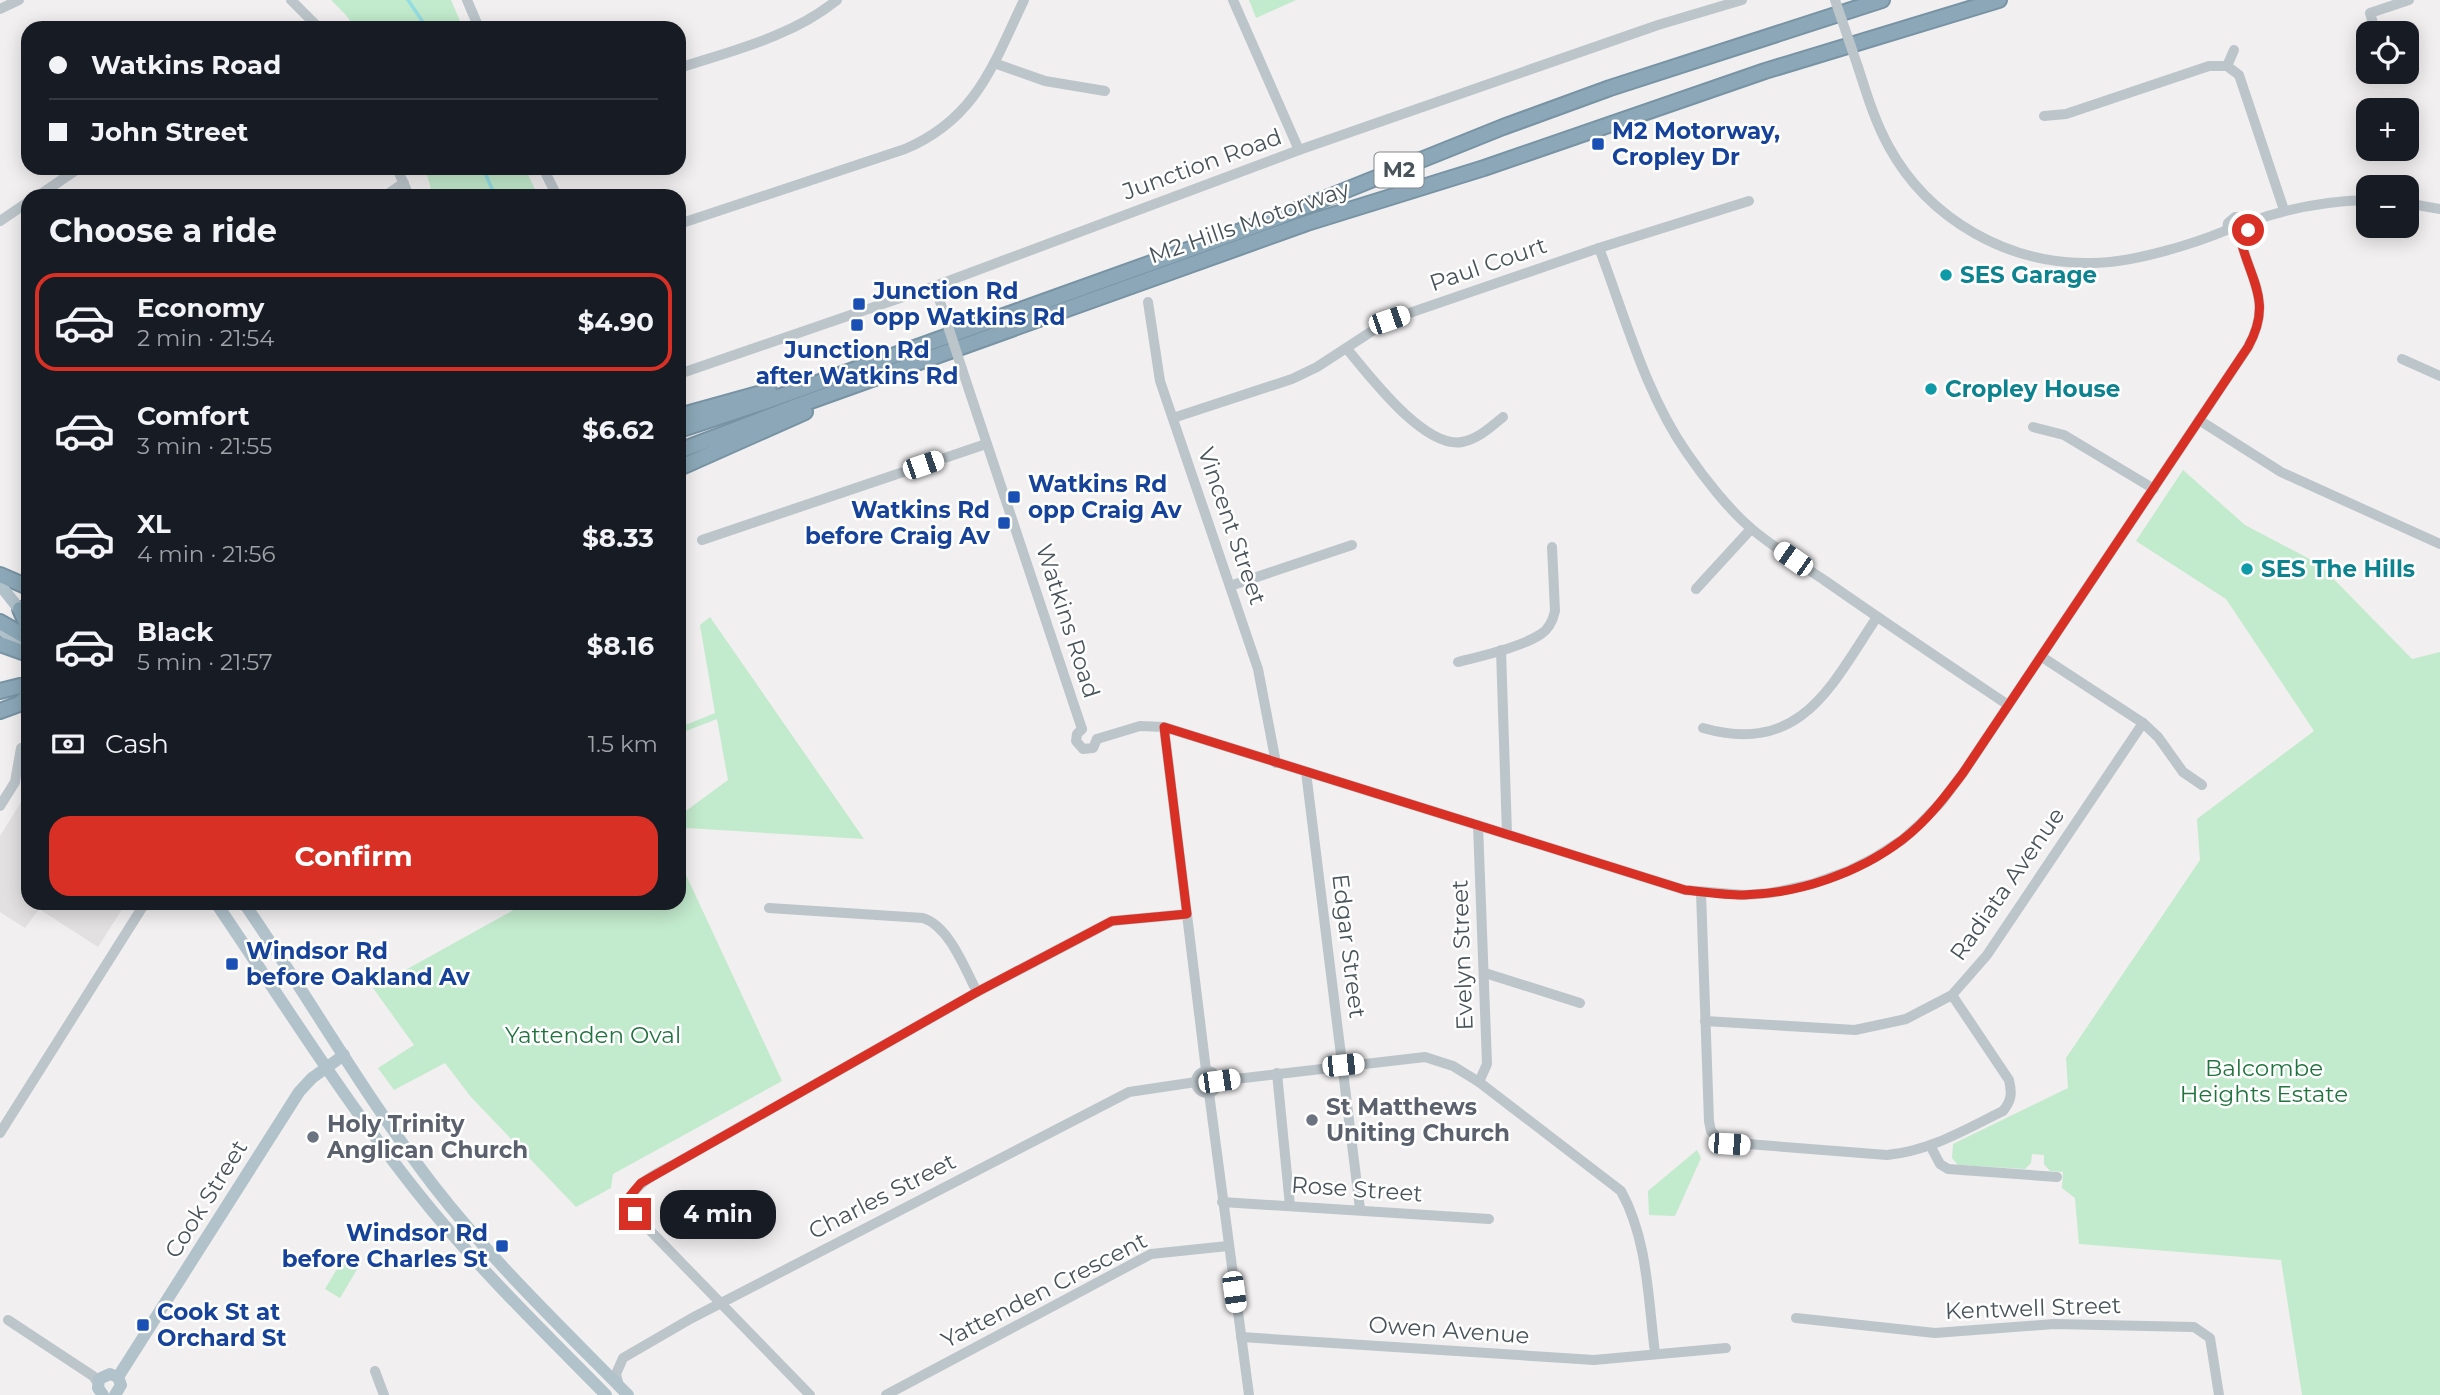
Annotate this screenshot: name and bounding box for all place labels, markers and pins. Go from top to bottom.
place label: M2 Motorway, Cropley Dr [1612,117,1780,171]
marker: M2 Motorway, Cropley Dr [1590,136,1606,152]
place label: SES Garage [1960,261,2097,289]
marker: SES Garage [1938,267,1954,283]
place label: Junction Rd opp Watkins Rd [872,277,1065,331]
marker: Junction Rd opp Watkins Rd [851,296,867,312]
marker: Junction Rd after Watkins Rd [849,317,865,333]
place label: Junction Rd after Watkins Rd [756,336,958,390]
place label: Cropley House [1945,375,2120,403]
marker: Cropley House [1923,381,1939,397]
place label: Watkins Rd opp Craig Av [1028,470,1182,524]
marker: Watkins Rd opp Craig Av [1006,489,1022,505]
place label: Watkins Rd before Craig Av [805,496,990,550]
marker: Watkins Rd before Craig Av [996,515,1012,531]
place label: SES The Hills [2261,555,2415,583]
marker: SES The Hills [2239,561,2255,577]
place label: Windsor Rd before Oakland Av [246,937,470,991]
marker: Windsor Rd before Oakland Av [224,956,240,972]
place label: St Matthews Uniting Church [1326,1093,1510,1147]
place label: Holy Trinity Anglican Church [326,1110,528,1164]
marker: St Matthews Uniting Church [1304,1112,1320,1128]
marker: Holy Trinity Anglican Church [305,1129,321,1145]
place label: Windsor Rd before Charles St [282,1219,488,1273]
marker: Windsor Rd before Charles St [494,1238,510,1254]
place label: Cook St at Orchard St [157,1298,287,1352]
marker: Cook St at Orchard St [135,1317,151,1333]

